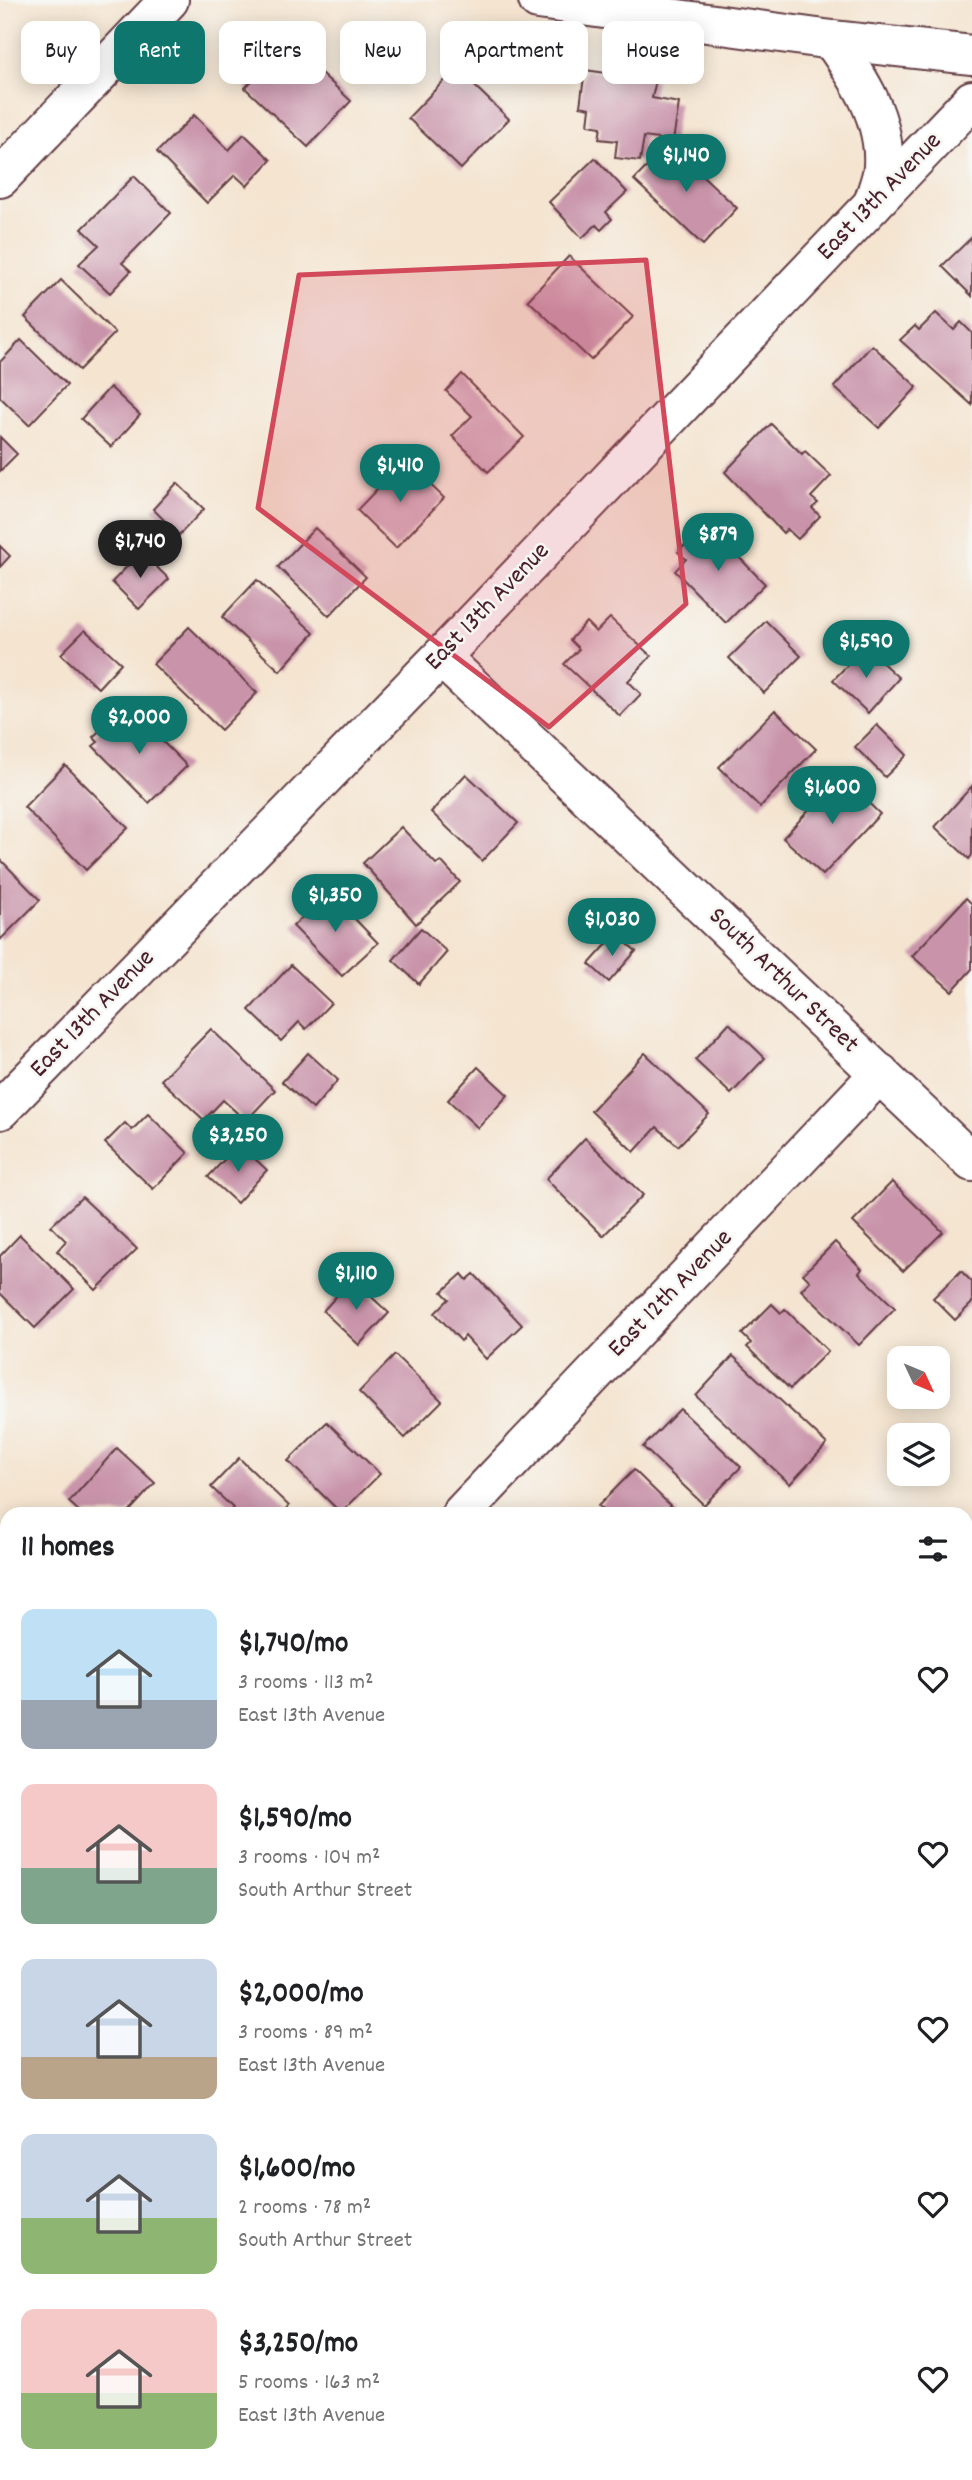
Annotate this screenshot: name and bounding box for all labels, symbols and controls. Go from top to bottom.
chip: Buy [21,21,100,84]
chip: Rent [114,21,205,84]
chip: Filters [219,21,326,84]
chip: New [340,21,426,84]
chip: Apartment [440,21,588,84]
chip: House [602,21,704,84]
street label: East 13th Avenue [809,124,951,270]
pin: $1,140 [629,134,743,194]
text: $1,140 [662,140,710,173]
pin: $1,410 [343,444,457,504]
text: $1,410 [376,450,424,483]
pin: $879 [677,514,759,573]
text: $879 [698,519,738,552]
pin: $1,740 [83,520,197,580]
text: $1,740 [114,526,166,559]
street label: East 13th Avenue [417,534,559,680]
pin: $1,590 [809,620,923,680]
text: $1,590 [839,626,893,659]
pin: $2,000 [82,696,196,756]
text: $2,000 [107,702,171,735]
pin: $1,600 [775,766,889,826]
text: $1,600 [803,772,861,805]
pin: $1,350 [278,874,392,934]
text: $1,350 [308,880,362,913]
pin: $1,030 [555,898,669,958]
street label: South Arthur Street [699,899,867,1063]
text: $1,030 [584,904,640,937]
street label: East 13th Avenue [22,941,164,1087]
pin: $3,250 [181,1114,295,1174]
text: $3,250 [208,1120,268,1153]
street label: East 12th Avenue [600,1221,742,1367]
pin: $1,110 [299,1252,413,1312]
text: $1,110 [334,1258,378,1291]
north arrow [887,1346,950,1409]
map controls [887,1346,950,1486]
button: layers [887,1423,950,1486]
text: 11 homes [21,1528,115,1571]
icon: filters [914,1530,952,1568]
text: $1,740/mo [238,1624,348,1667]
icon: home [77,1637,161,1721]
icon: heart [914,1660,952,1698]
text: 3 rooms · 113 m² [238,1667,374,1700]
text: East 13th Avenue [238,1700,385,1733]
text: $1,590/mo [238,1799,352,1842]
icon: home [77,1812,161,1896]
icon: heart [914,1835,952,1873]
text: 3 rooms · 104 m² [238,1842,380,1875]
text: South Arthur Street [238,1875,412,1908]
text: $2,000/mo [238,1974,364,2017]
icon: home [77,1987,161,2071]
icon: heart [914,2010,952,2048]
text: 3 rooms · 89 m² [238,2017,373,2050]
text: East 13th Avenue [238,2050,385,2083]
text: $1,600/mo [238,2149,355,2192]
icon: home [77,2162,161,2246]
icon: heart [914,2185,952,2223]
text: 2 rooms · 78 m² [238,2192,371,2225]
text: South Arthur Street [238,2225,412,2258]
text: $3,250/mo [238,2324,358,2367]
icon: home [77,2337,161,2421]
icon: heart [914,2360,952,2398]
text: 5 rooms · 163 m² [238,2367,380,2400]
text: East 13th Avenue [238,2400,385,2433]

